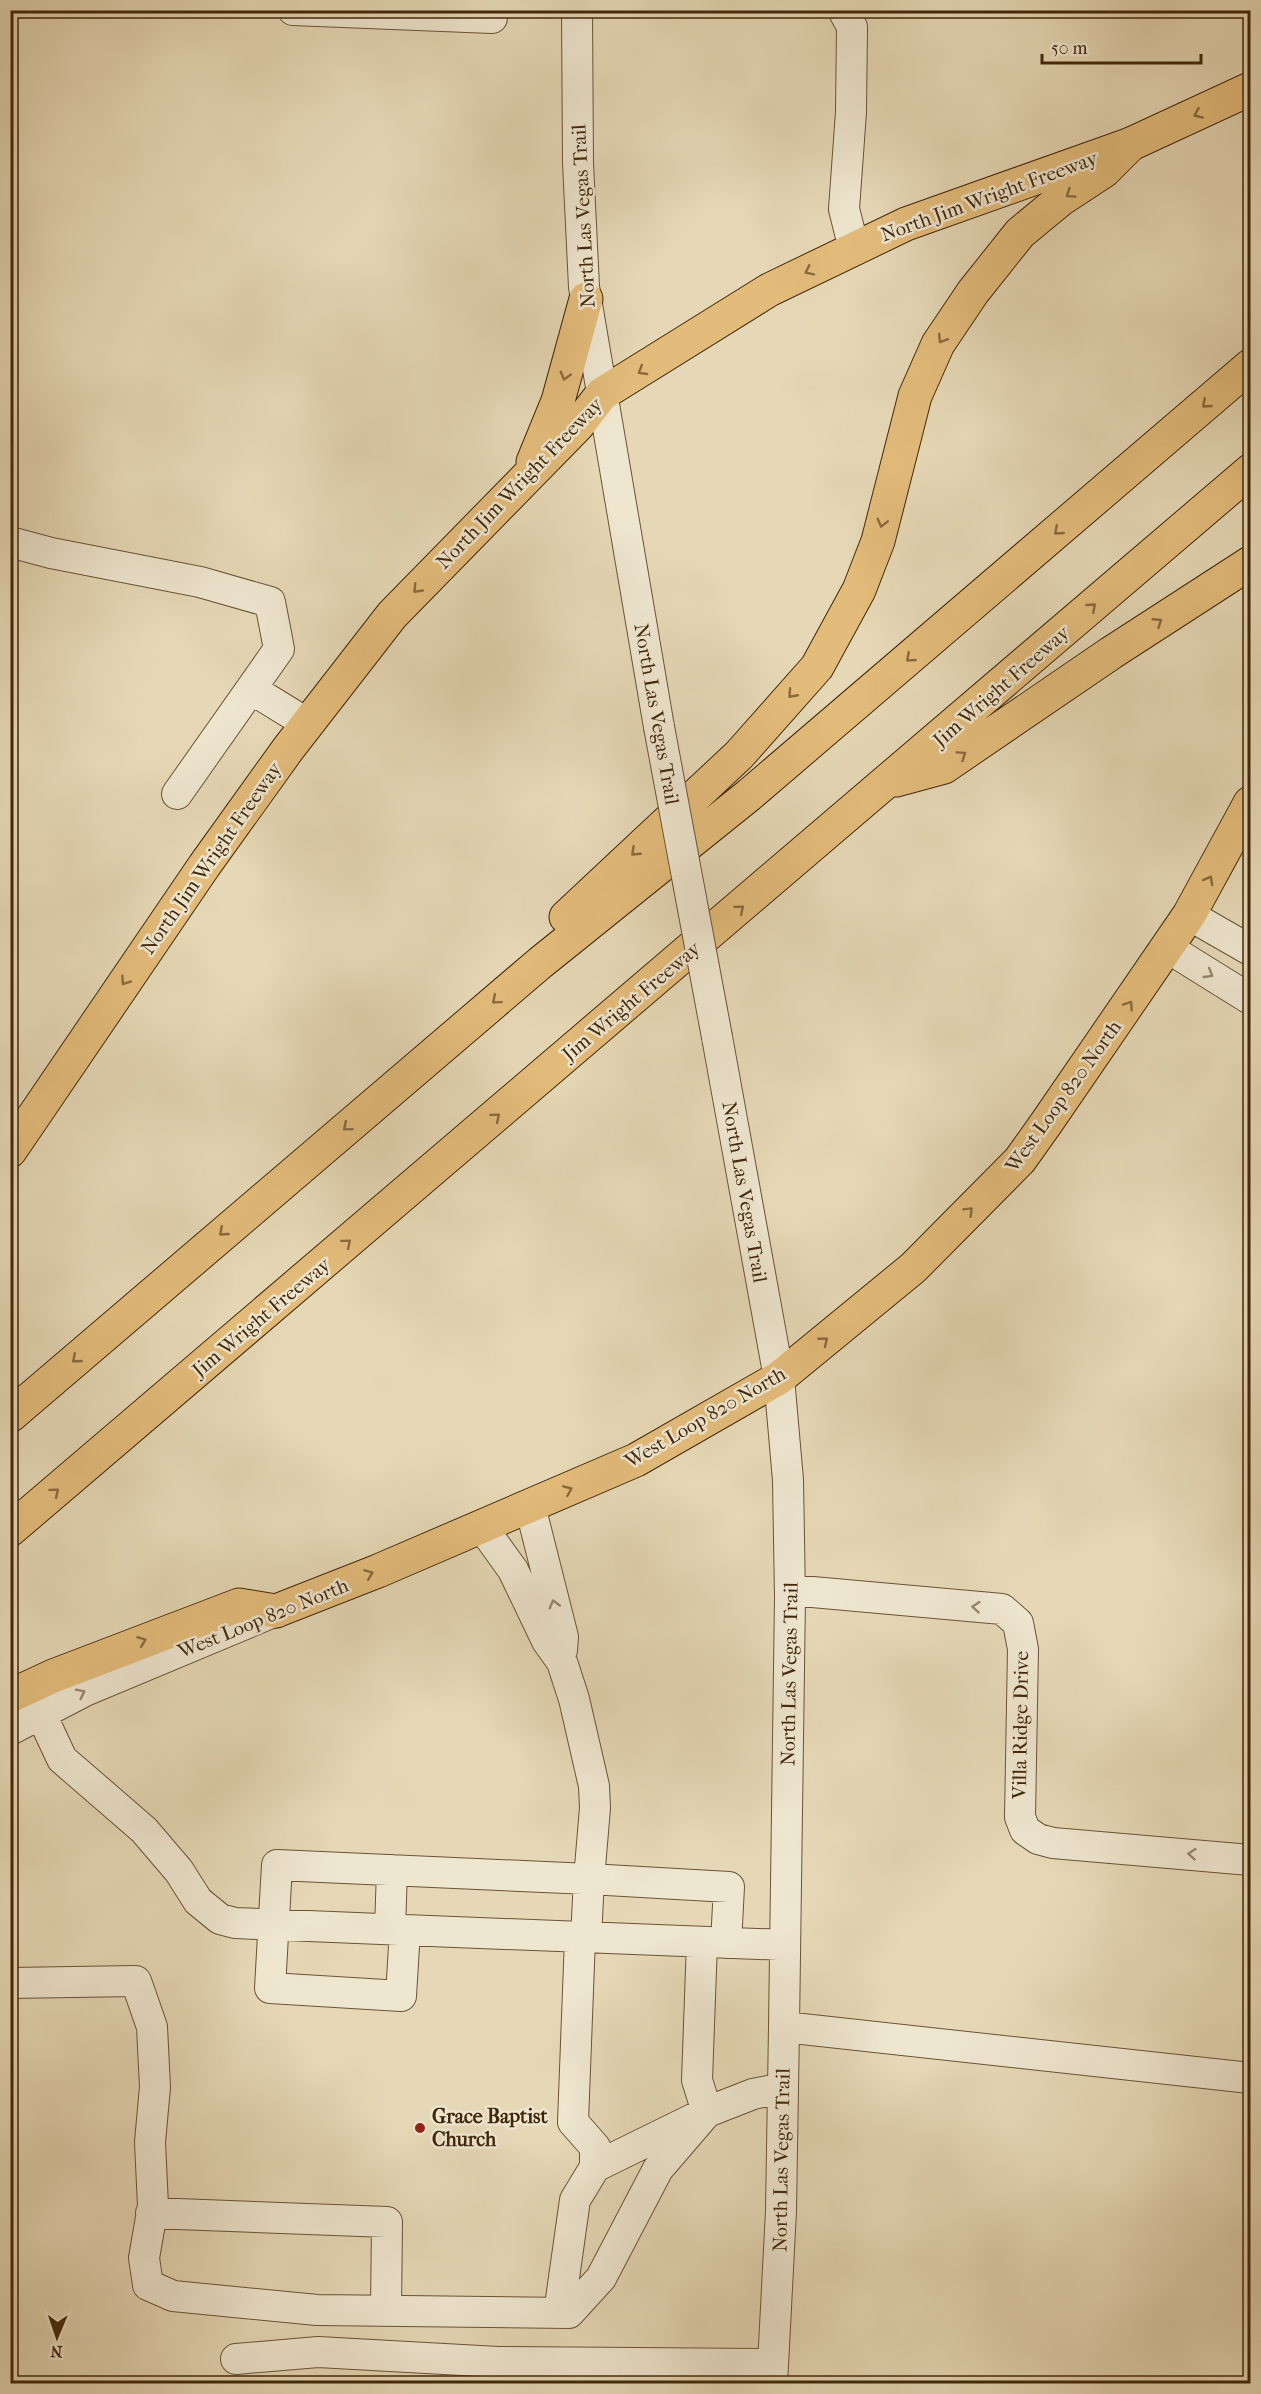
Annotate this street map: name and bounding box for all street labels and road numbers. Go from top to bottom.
street label: North Las Vegas Trail [567,123,600,308]
street label: North Jim Wright Freeway [878,146,1102,246]
street label: North Jim Wright Freeway [432,392,608,574]
street label: Jim Wright Freeway [927,620,1075,753]
street label: North Las Vegas Trail [629,622,684,807]
street label: North Jim Wright Freeway [136,757,287,959]
street label: Jim Wright Freeway [556,936,706,1067]
street label: West Loop 820 North [1000,1015,1127,1178]
street label: North Las Vegas Trail [717,1100,772,1285]
street label: Jim Wright Freeway [186,1252,336,1383]
street label: West Loop 820 North [620,1362,790,1473]
street label: West Loop 820 North [174,1573,353,1664]
street label: North Las Vegas Trail [776,1581,803,1766]
street label: Villa Ridge Drive [1008,1651,1033,1800]
street label: North Las Vegas Trail [768,2067,795,2252]

